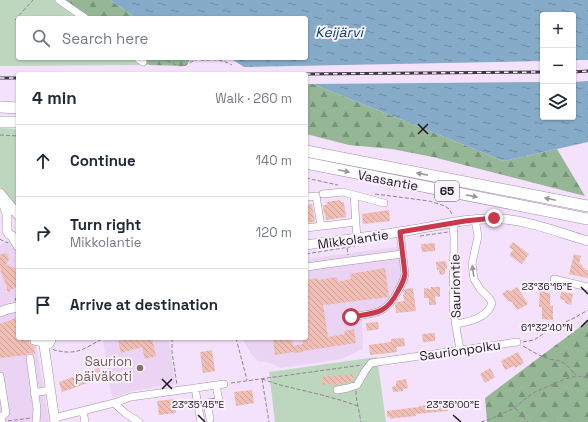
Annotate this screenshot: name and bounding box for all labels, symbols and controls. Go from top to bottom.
map controls [540,12,576,120]
button: + [540,12,576,48]
search box [16,16,308,60]
water label: Keijärvi [315,23,364,41]
icon: search [30,27,52,49]
text: Search here [62,29,148,48]
button: − [540,48,576,84]
button: layers [540,84,576,120]
text: 4 min [32,87,77,109]
text: Walk · 260 m [215,90,292,107]
icon: ahead [32,150,54,172]
text: Continue [70,151,136,170]
text: 140 m [256,152,292,169]
street label: Vaasantie [356,166,420,195]
one-way arrow [338,168,350,174]
one-way arrow [416,170,428,176]
road number: 65 [435,181,459,201]
one-way arrow [466,194,478,200]
one-way arrow [544,196,556,202]
route end [485,209,503,227]
text: Turn right [70,215,141,234]
icon: right [32,222,54,244]
text: 120 m [256,224,292,241]
street label: Mikkolantie [317,226,390,253]
text: Mikkolantie [70,234,141,251]
street label: Sauriontie [446,254,465,318]
one-way arrow [470,264,476,277]
text: 23°36'15"E [522,280,573,293]
icon: arrive [32,294,54,316]
text: Arrive at destination [70,295,218,314]
route start [342,308,360,326]
text: 61°32'40"N [521,321,573,334]
street label: Saurionpolku [418,336,502,365]
place label: Saurion päiväkoti [75,353,132,385]
marker: Saurion päiväkoti [135,363,145,373]
text: 23°35'45"E [172,398,224,411]
text: 23°36'00"E [426,398,480,411]

